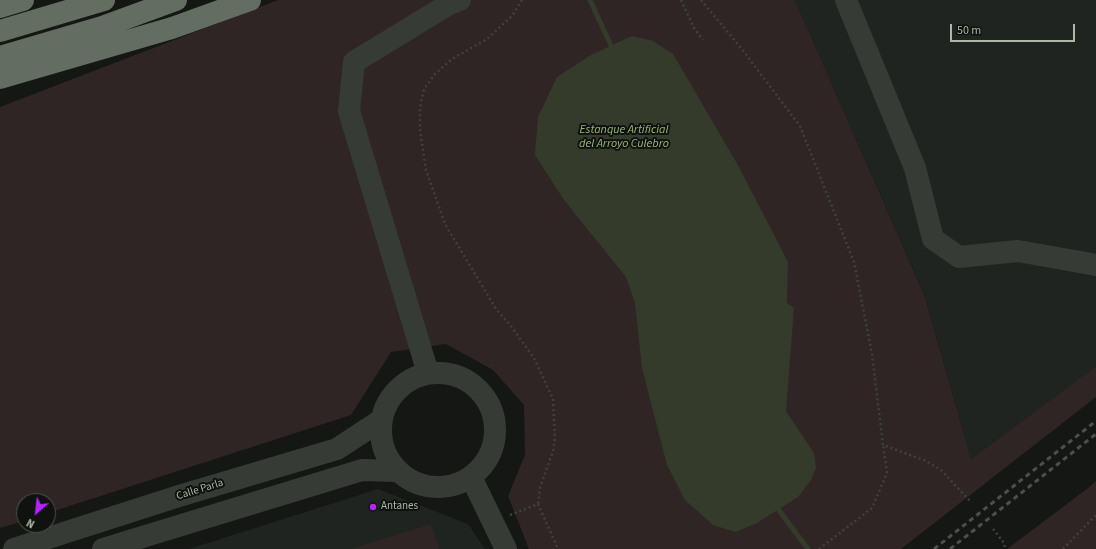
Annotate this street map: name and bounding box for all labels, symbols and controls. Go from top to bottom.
scale bar [952,16,1077,42]
text: 50 m [957,22,981,39]
water label: Estanque Artificial del Arroyo Culebro [579,123,669,151]
street label: Calle Parla [175,477,225,503]
north arrow [16,493,56,533]
place label: Antanes [381,500,418,514]
marker: Antanes [368,502,378,512]
text: N [24,515,37,531]

